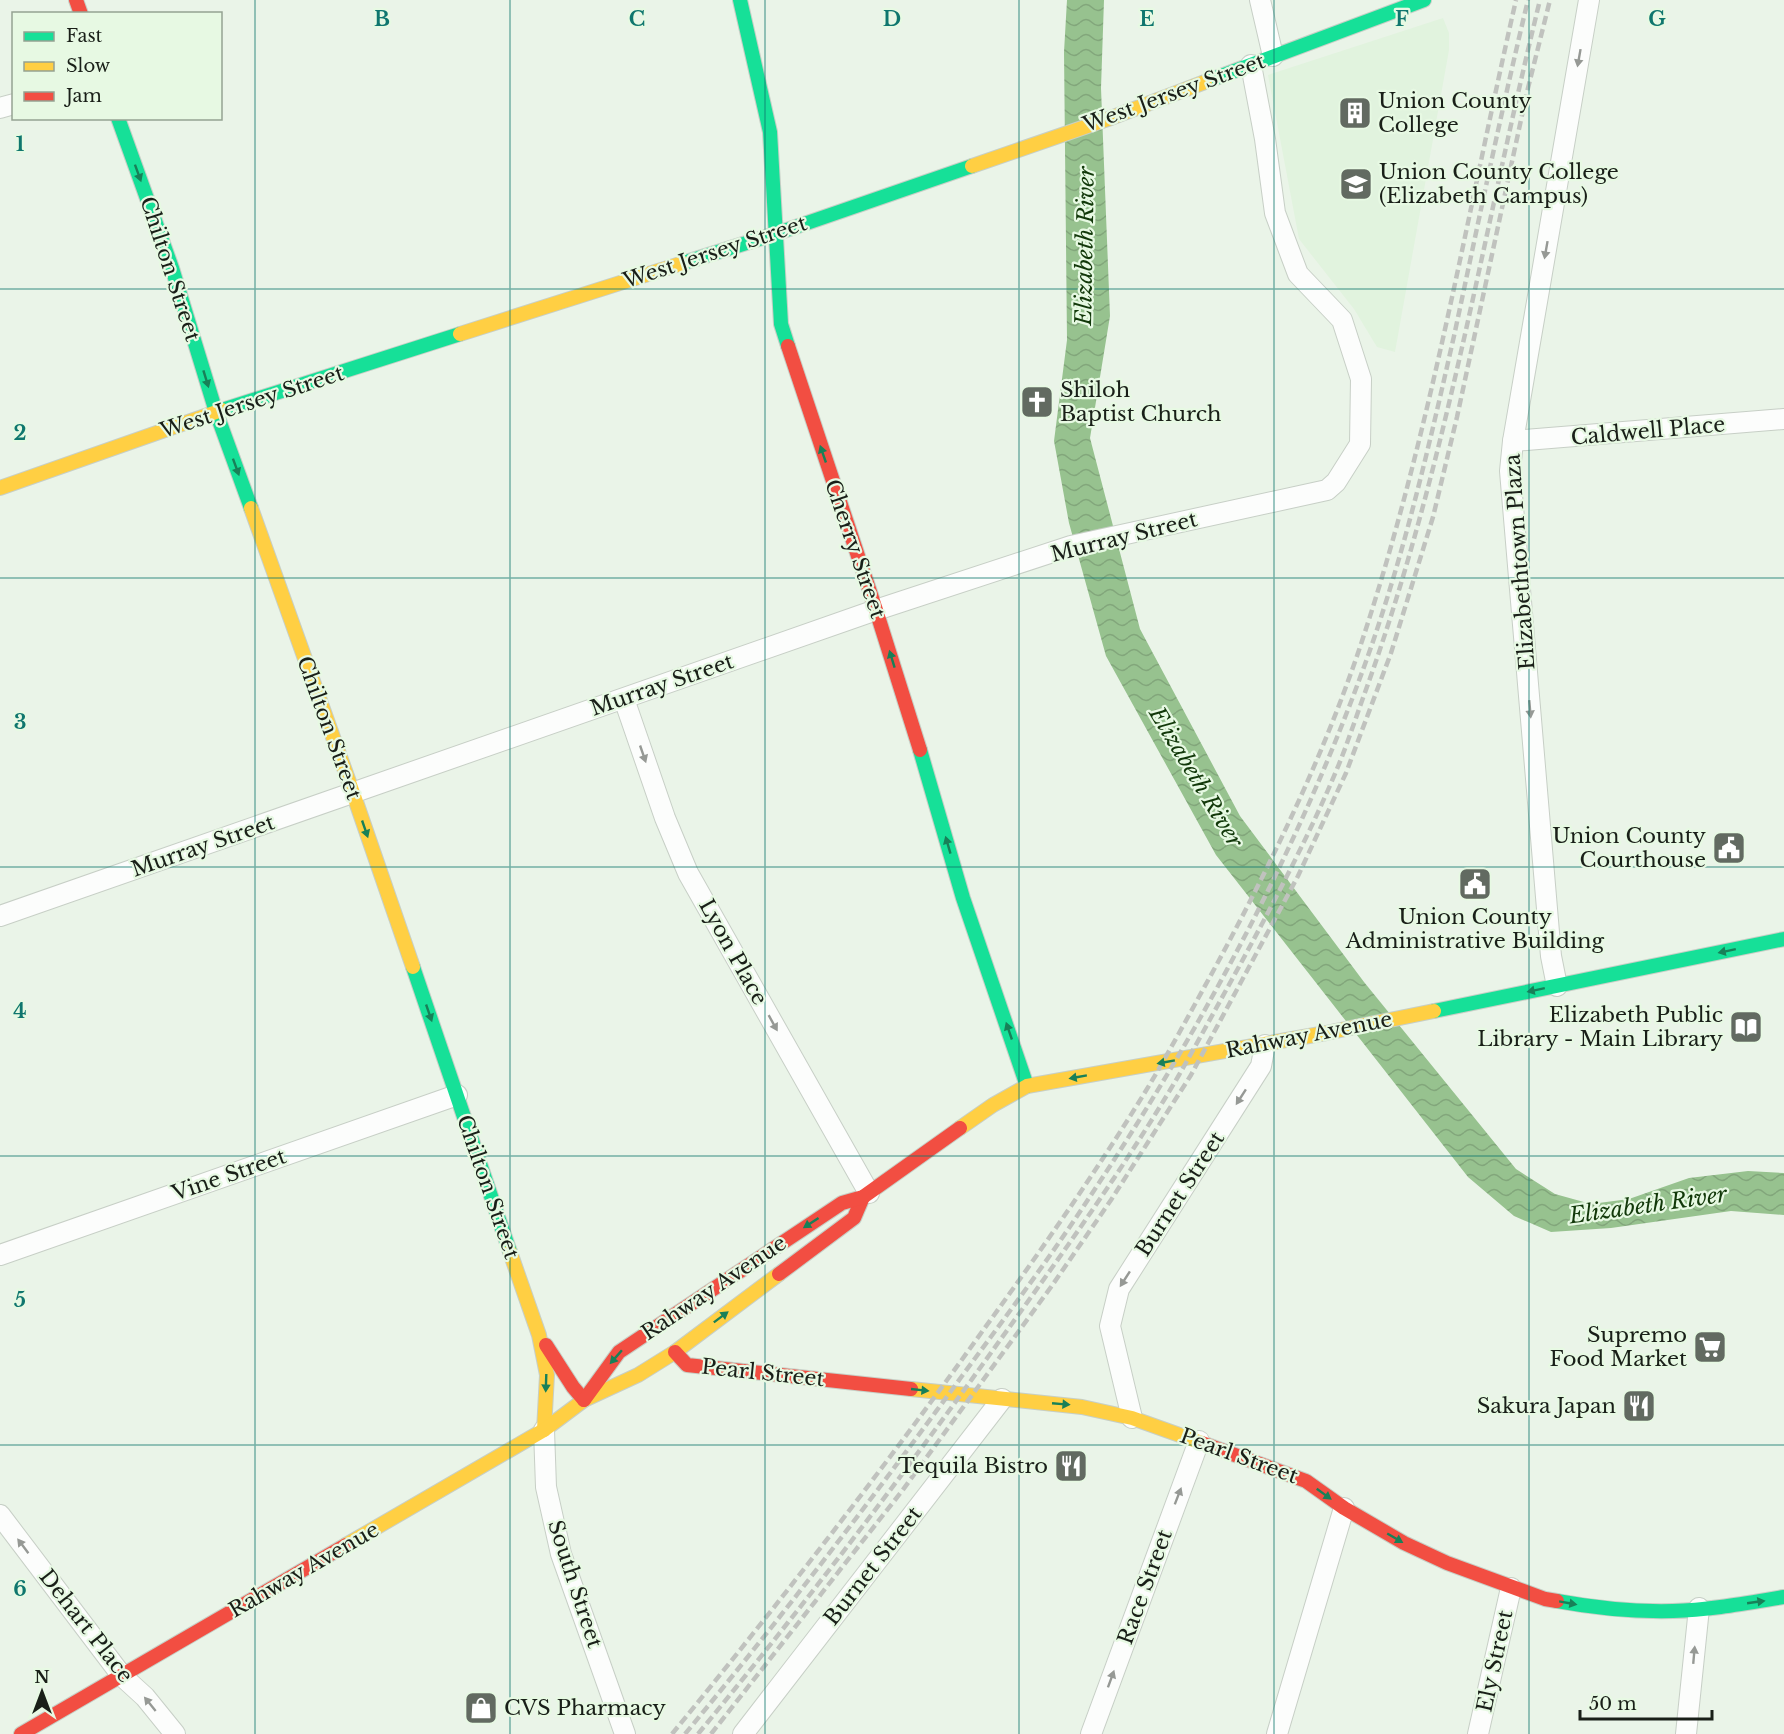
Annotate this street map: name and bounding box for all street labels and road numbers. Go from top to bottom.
street label: West Jersey Street [1079,48,1269,138]
street label: Chilton Street [134,193,206,345]
street label: West Jersey Street [619,210,810,294]
street label: West Jersey Street [156,360,347,444]
street label: Caldwell Place [1570,411,1726,451]
street label: Elizabethtown Plaza [1499,453,1541,671]
street label: Cherry Street [819,476,891,622]
street label: Murray Street [1048,506,1200,568]
street label: Murray Street [587,648,737,722]
street label: Chilton Street [291,653,367,803]
street label: Murray Street [128,809,278,883]
street label: Lyon Place [693,894,773,1010]
street label: Rahway Avenue [1224,1006,1394,1064]
street label: Chilton Street [451,1112,525,1262]
street label: Burnet Street [1130,1127,1230,1261]
street label: Vine Street [167,1143,290,1207]
street label: Rahway Avenue [637,1230,791,1346]
street label: Pearl Street [700,1354,826,1392]
street label: Pearl Street [1177,1423,1302,1489]
street label: Burnet Street [819,1501,928,1631]
street label: Rahway Avenue [224,1516,384,1624]
street label: South Street [542,1517,608,1651]
street label: Race Street [1112,1526,1178,1648]
street label: Dehart Place [34,1564,138,1688]
street label: Ely Street [1471,1607,1519,1715]

